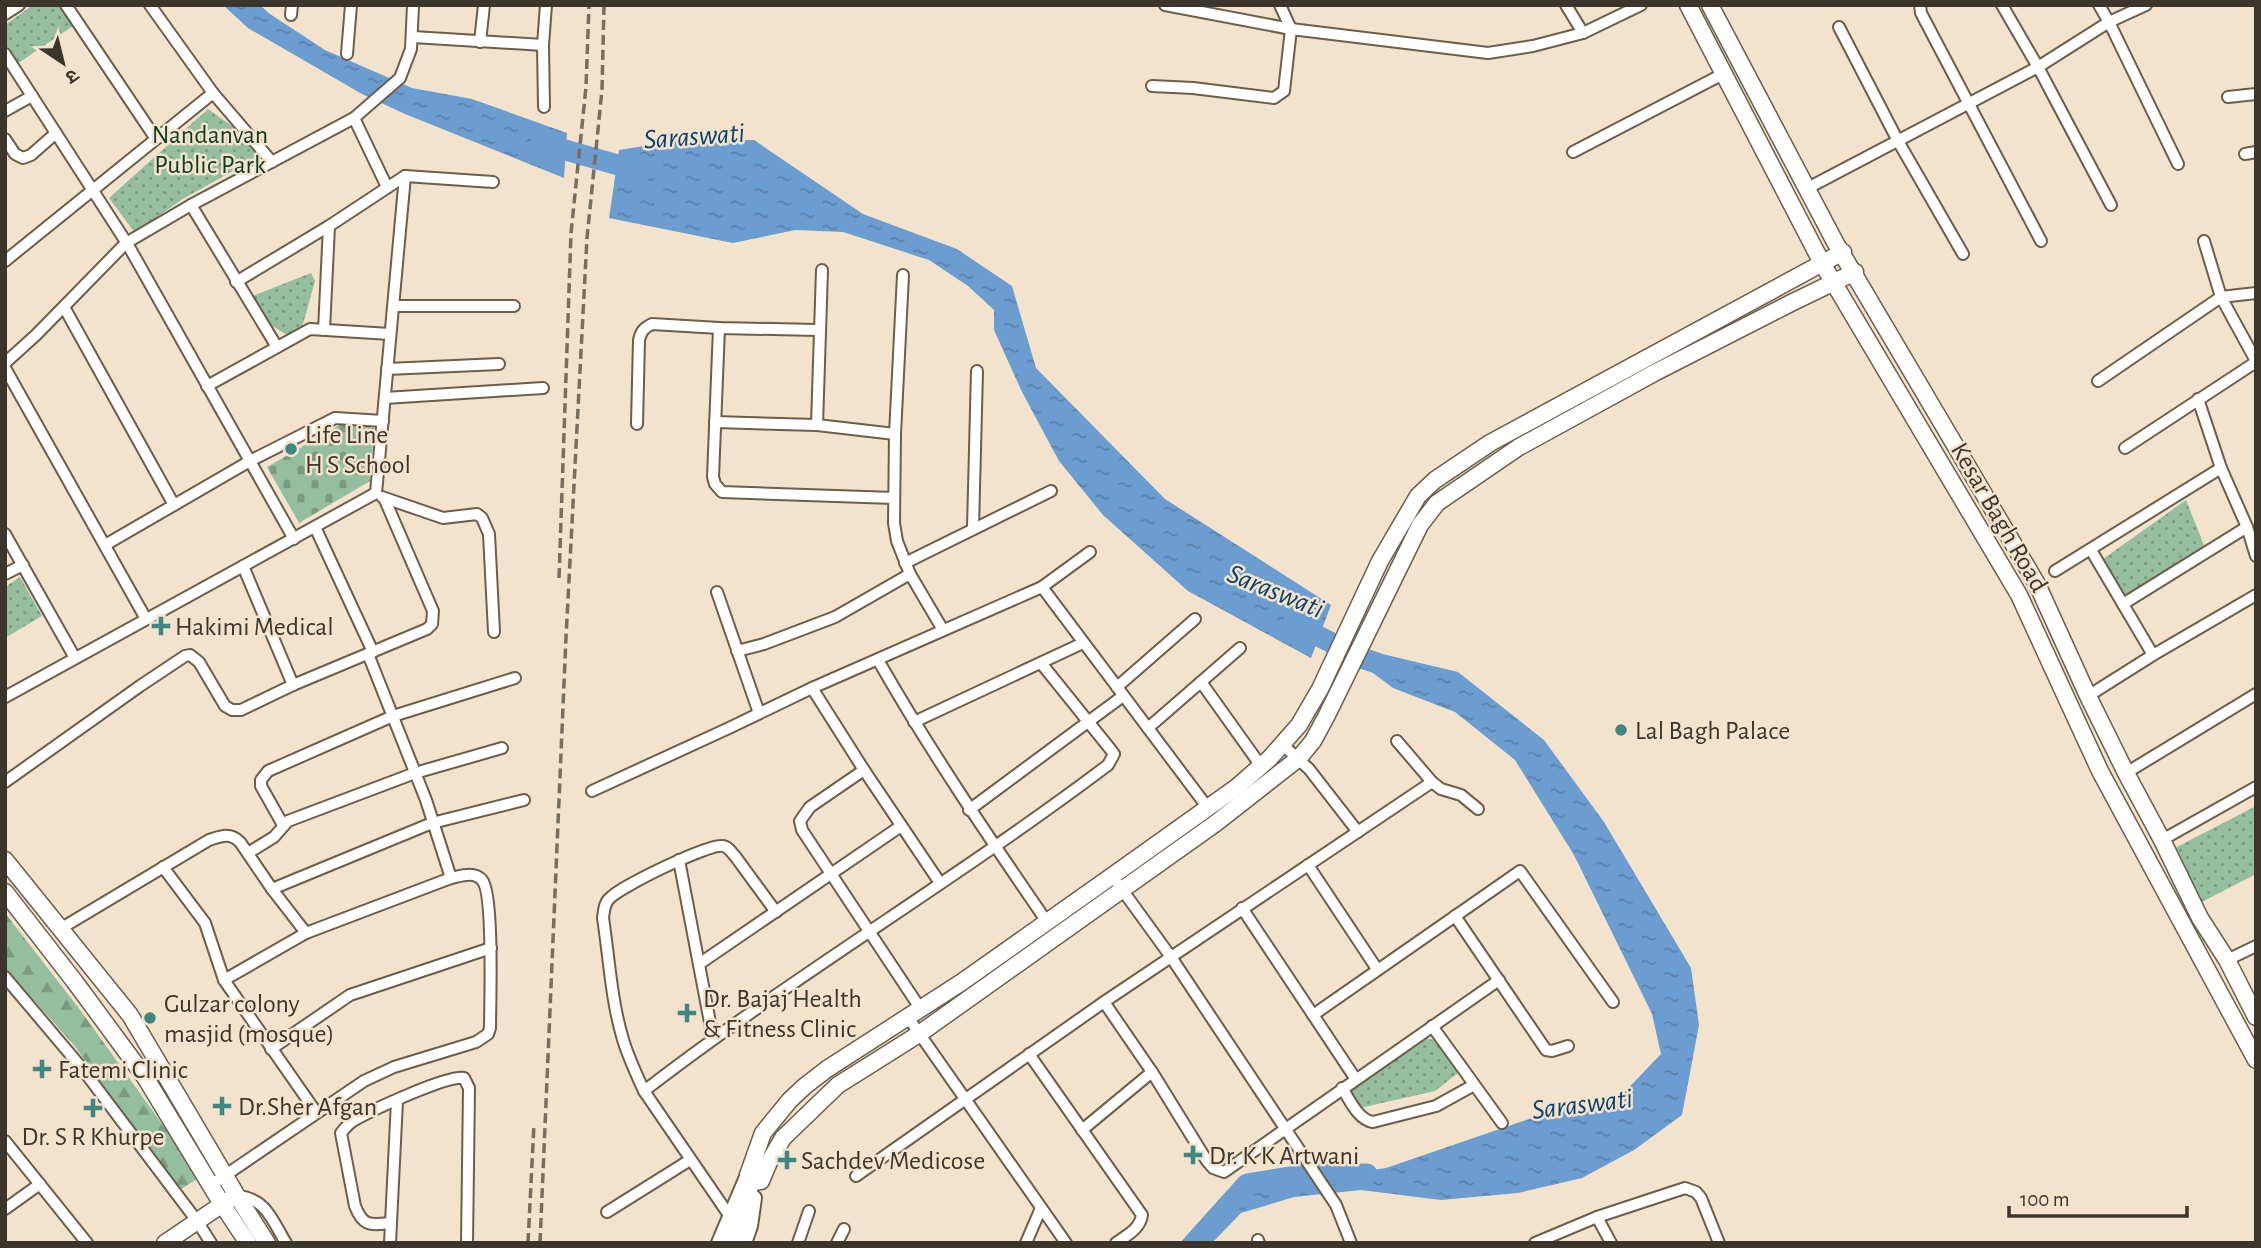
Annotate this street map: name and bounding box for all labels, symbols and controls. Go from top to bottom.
north arrow [28,28,98,98]
text: उ [61,65,82,87]
water label: Saraswati [643,120,745,154]
park label: Nandanvan Public Park [152,122,268,178]
place label: Life Line H S School [305,422,411,478]
street label: Kesar Bagh Road [1946,438,2052,597]
marker: Life Line H S School [283,441,299,457]
water label: Saraswati [1223,560,1327,624]
place label: Hakimi Medical [175,614,334,640]
marker: Hakimi Medical [153,618,169,634]
place label: Lal Bagh Palace [1635,718,1790,744]
marker: Lal Bagh Palace [1613,722,1629,738]
place label: Dr. Bajaj Health & Fitness Clinic [703,986,862,1042]
place label: Gulzar colony masjid (mosque) [164,991,334,1047]
marker: Dr. Bajaj Health & Fitness Clinic [677,1003,697,1023]
marker: Gulzar colony masjid (mosque) [142,1010,158,1026]
place label: Fatemi Clinic [58,1057,188,1083]
marker: Fatemi Clinic [32,1059,52,1079]
water label: Saraswati [1530,1085,1634,1125]
place label: Dr.Sher Afgan [238,1094,377,1120]
marker: Dr.Sher Afgan [212,1096,232,1116]
marker: Dr. S R Khurpe [83,1098,103,1118]
place label: Dr. S R Khurpe [22,1124,164,1150]
place label: Dr. K K Artwani [1209,1143,1359,1169]
marker: Dr. K K Artwani [1183,1145,1203,1165]
place label: Sachdev Medicose [801,1148,985,1174]
marker: Sachdev Medicose [779,1152,795,1168]
scale bar [2009,1174,2188,1218]
text: 100 m [2020,1189,2070,1210]

